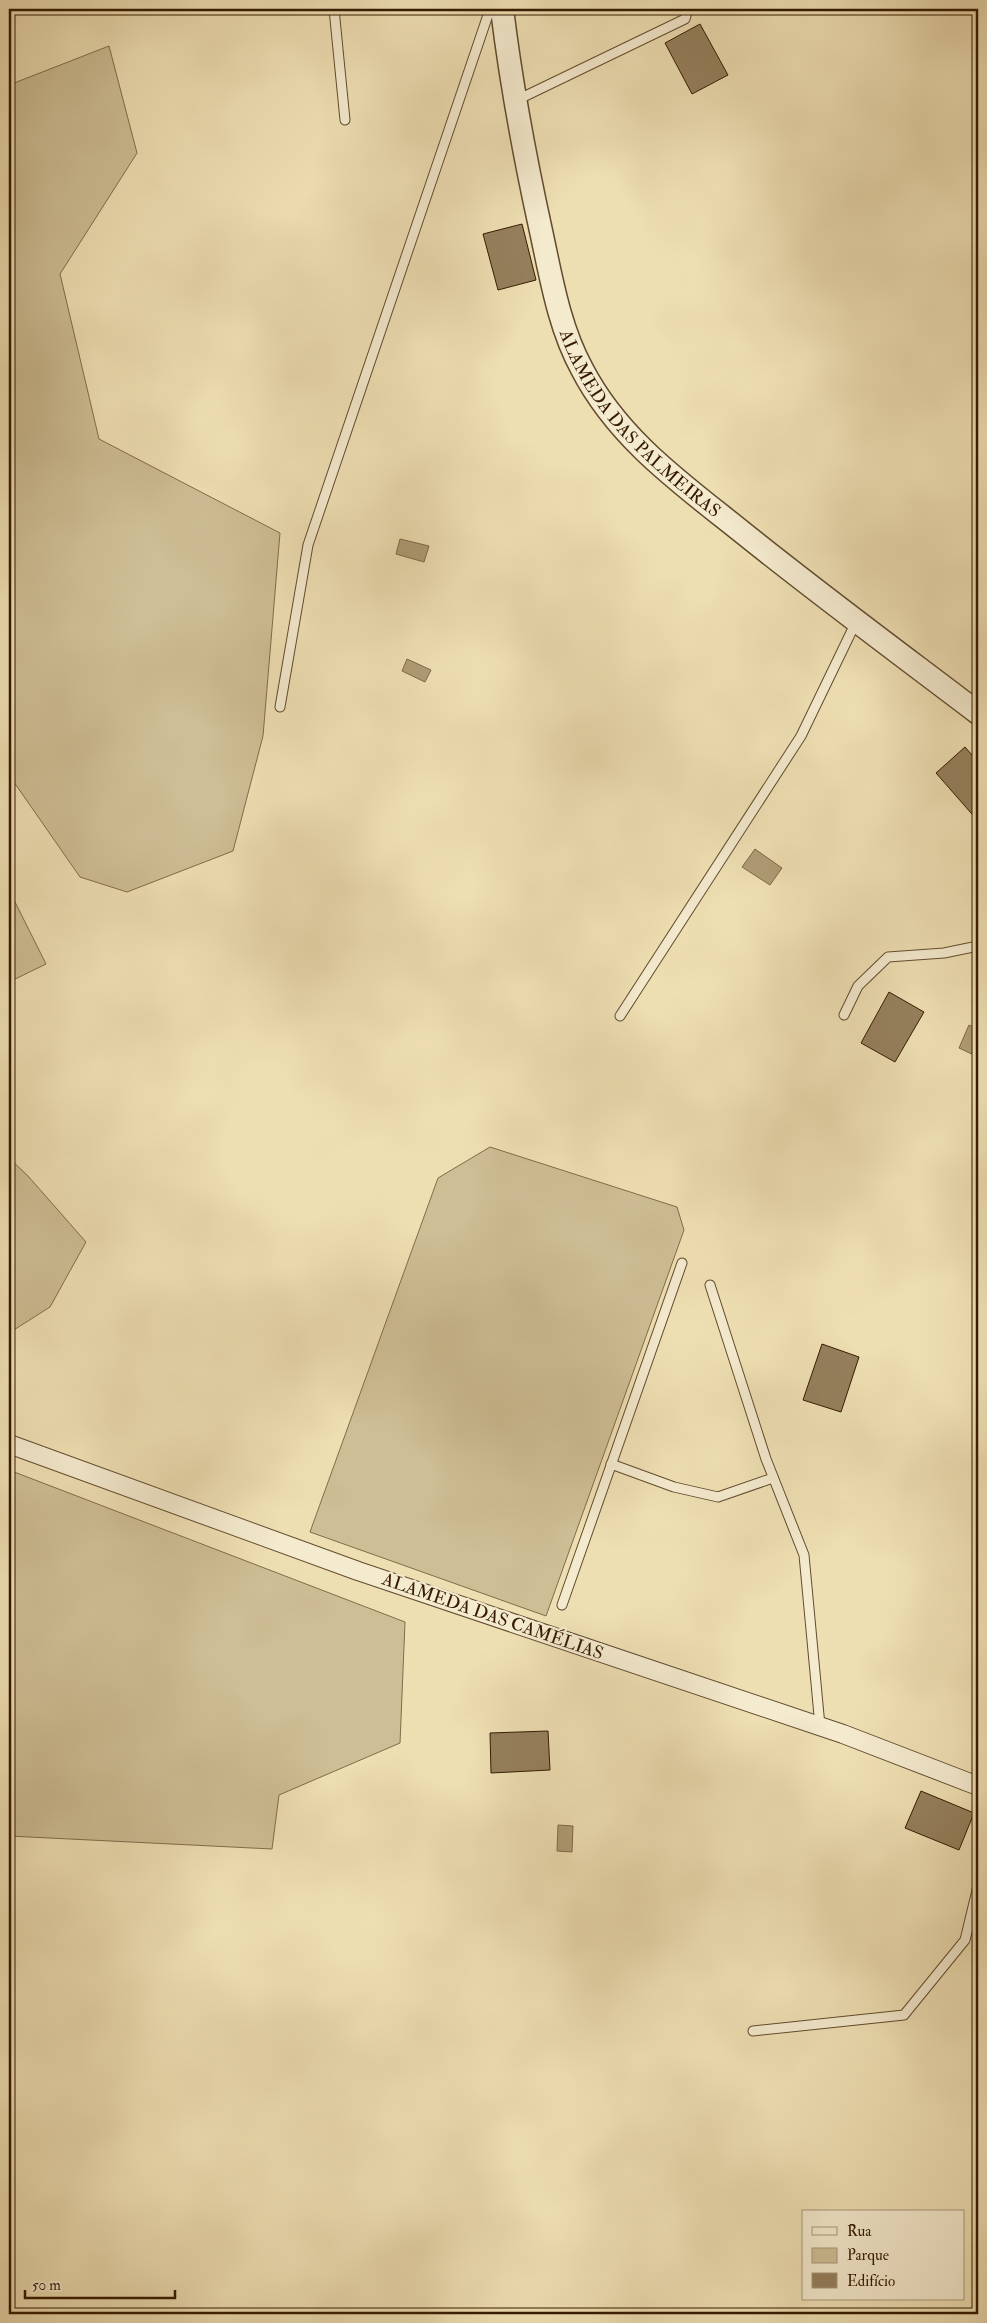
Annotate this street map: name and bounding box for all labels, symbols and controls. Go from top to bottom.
street label: ALAMEDA DAS PALMEIRAS [554,326,725,523]
street label: ALAMEDA DAS CAMÉLIAS [378,1567,607,1665]
legend [802,2210,964,2300]
text: Rua [847,2222,872,2241]
text: Parque [847,2246,889,2265]
scale bar [25,2268,175,2300]
text: Edifício [847,2272,895,2291]
text: 50 m [32,2276,61,2295]

